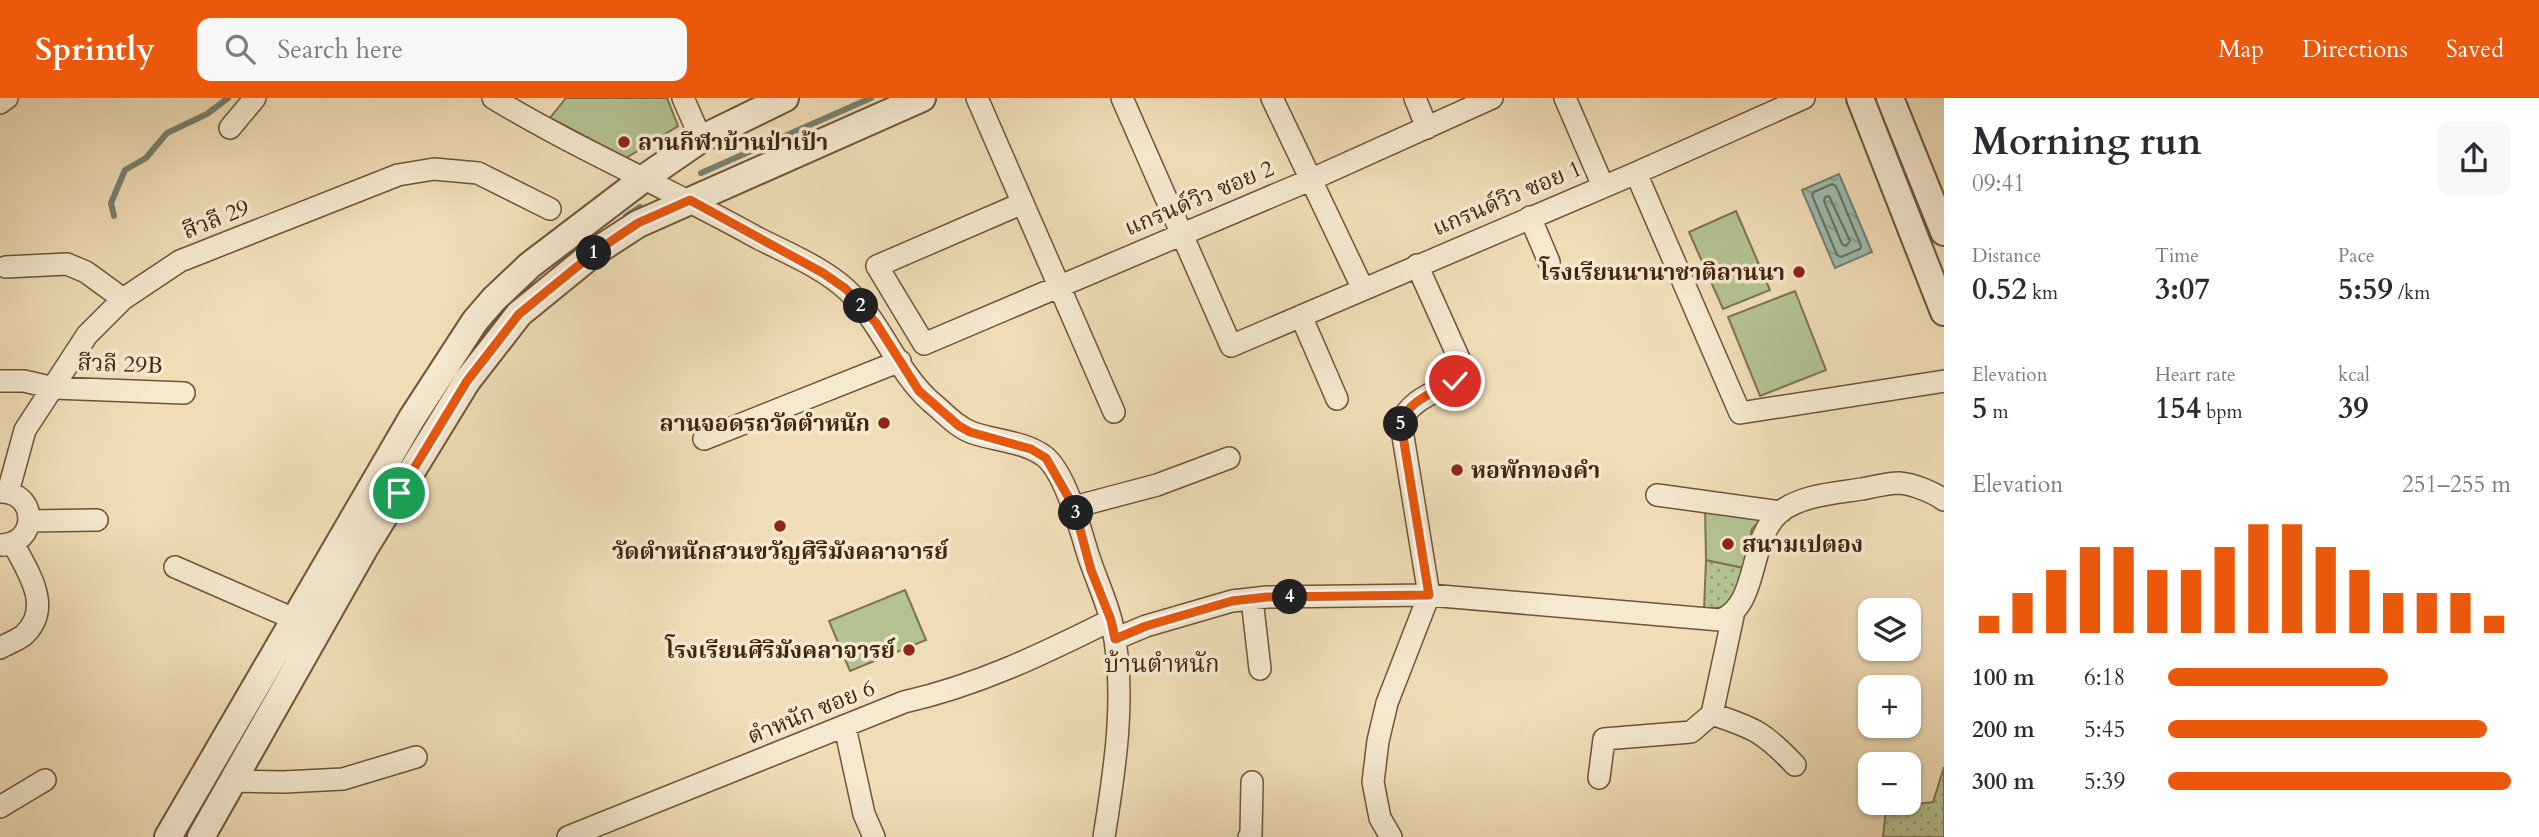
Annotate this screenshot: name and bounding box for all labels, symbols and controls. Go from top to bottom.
search box [197,18,687,81]
text: Sprintly [35,27,155,72]
icon: search [221,30,259,68]
text: Search here [277,32,403,67]
text: Map [2218,33,2264,66]
text: Directions [2302,33,2408,66]
text: Saved [2446,33,2504,66]
text: Morning run [1972,116,2202,168]
button: share [2437,121,2511,195]
place label: ลานกีฬาบ้านป่าเป้า [638,127,828,158]
marker: ลานกีฬาบ้านป่าเป้า [616,134,632,150]
street label: แกรนด์วิว ซอย 2 [1120,153,1278,243]
street label: แกรนด์วิว ซอย 1 [1428,153,1586,243]
text: 09:41 [1972,168,2025,199]
street label: สีวลี 29 [178,192,254,246]
pin: 1 [576,236,612,270]
text: 1 [589,239,598,265]
text: Distance [1972,243,2041,269]
text: Time [2155,243,2199,269]
text: Pace [2338,243,2375,269]
place label: โรงเรียนนานาชาติลานนา [1539,256,1785,288]
marker: โรงเรียนนานาชาติลานนา [1791,264,1807,280]
text: 0.52 [1972,269,2027,310]
text: 3:07 [2155,269,2210,310]
text: 5:59 [2338,269,2393,310]
text: km [2027,280,2058,306]
text: /km [2393,280,2430,306]
pin: 2 [844,288,878,324]
text: 2 [856,292,865,318]
street label: สีวลี 29B [77,347,163,381]
pin [1425,351,1485,411]
icon: check [1436,362,1474,400]
text: Elevation [1972,362,2047,388]
text: Heart rate [2155,362,2236,388]
text: kcal [2338,362,2370,388]
text: 5 [1972,388,1987,429]
text: 154 [2155,388,2201,429]
text: 39 [2338,388,2369,429]
text: m [1987,399,2009,425]
text: bpm [2201,399,2243,425]
pin: 5 [1384,406,1418,442]
place label: ลานจอดรถวัดตำหนัก [659,408,870,439]
text: 5 [1396,410,1405,436]
marker: ลานจอดรถวัดตำหนัก [876,415,892,431]
place label: หอพักทองคำ [1471,455,1600,486]
marker: หอพักทองคำ [1449,462,1465,478]
pin [369,463,429,523]
text: Elevation [1972,469,2063,500]
text: 251–255 m [2402,469,2511,500]
icon: arrive [380,474,418,512]
pin: 3 [1058,496,1094,530]
text: 3 [1071,499,1080,525]
marker: วัดตำหนักสวนขวัญศิริมังคลาจารย์ [772,518,788,534]
place label: สนามเปตอง [1742,529,1863,560]
place label: วัดตำหนักสวนขวัญศิริมังคลาจารย์ [612,536,949,567]
marker: สนามเปตอง [1720,536,1736,552]
pin: 4 [1272,580,1308,614]
text: 4 [1285,583,1294,609]
map controls [1858,598,1921,815]
button: layers [1858,598,1921,661]
place label: โรงเรียนศิริมังคลาจารย์ [664,634,896,666]
marker: โรงเรียนศิริมังคลาจารย์ [901,642,917,658]
district label: บ้านตำหนัก [1104,648,1220,681]
text: 100 m [1972,662,2035,693]
text: 6:18 [2084,662,2125,693]
street label: ตำหนัก ซอย 6 [743,672,879,752]
button: + [1858,675,1921,738]
text: 200 m [1972,714,2035,745]
text: 5:45 [2084,714,2125,745]
button: − [1858,752,1921,815]
text: 300 m [1972,766,2035,797]
text: 5:39 [2084,766,2125,797]

